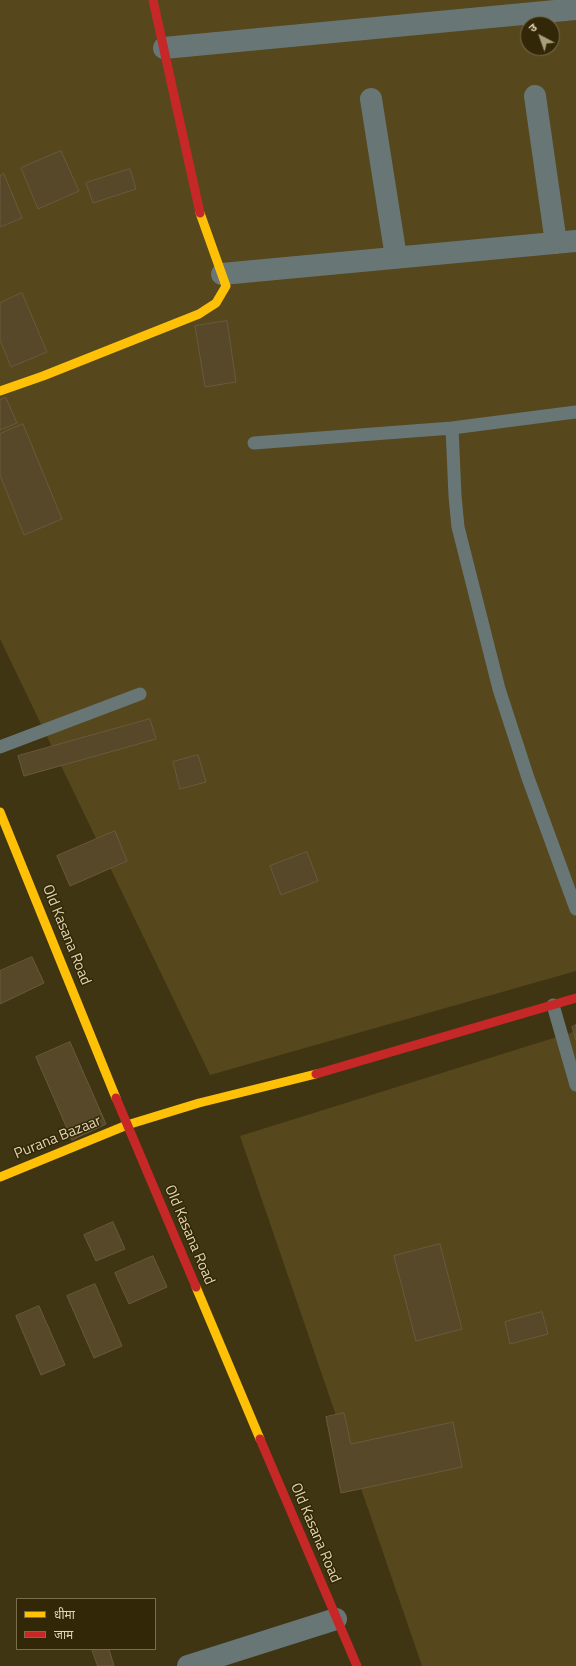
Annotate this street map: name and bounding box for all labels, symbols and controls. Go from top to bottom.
north arrow [520,16,560,56]
text: उ [525,20,540,36]
street label: Old Kasana Road [38,882,94,988]
street label: Purana Bazaar [12,1112,104,1164]
street label: Old Kasana Road [160,1182,218,1288]
street label: Old Kasana Road [286,1480,344,1586]
legend [16,1598,156,1650]
text: धीमा [54,1605,75,1624]
text: जाम [54,1625,73,1644]

